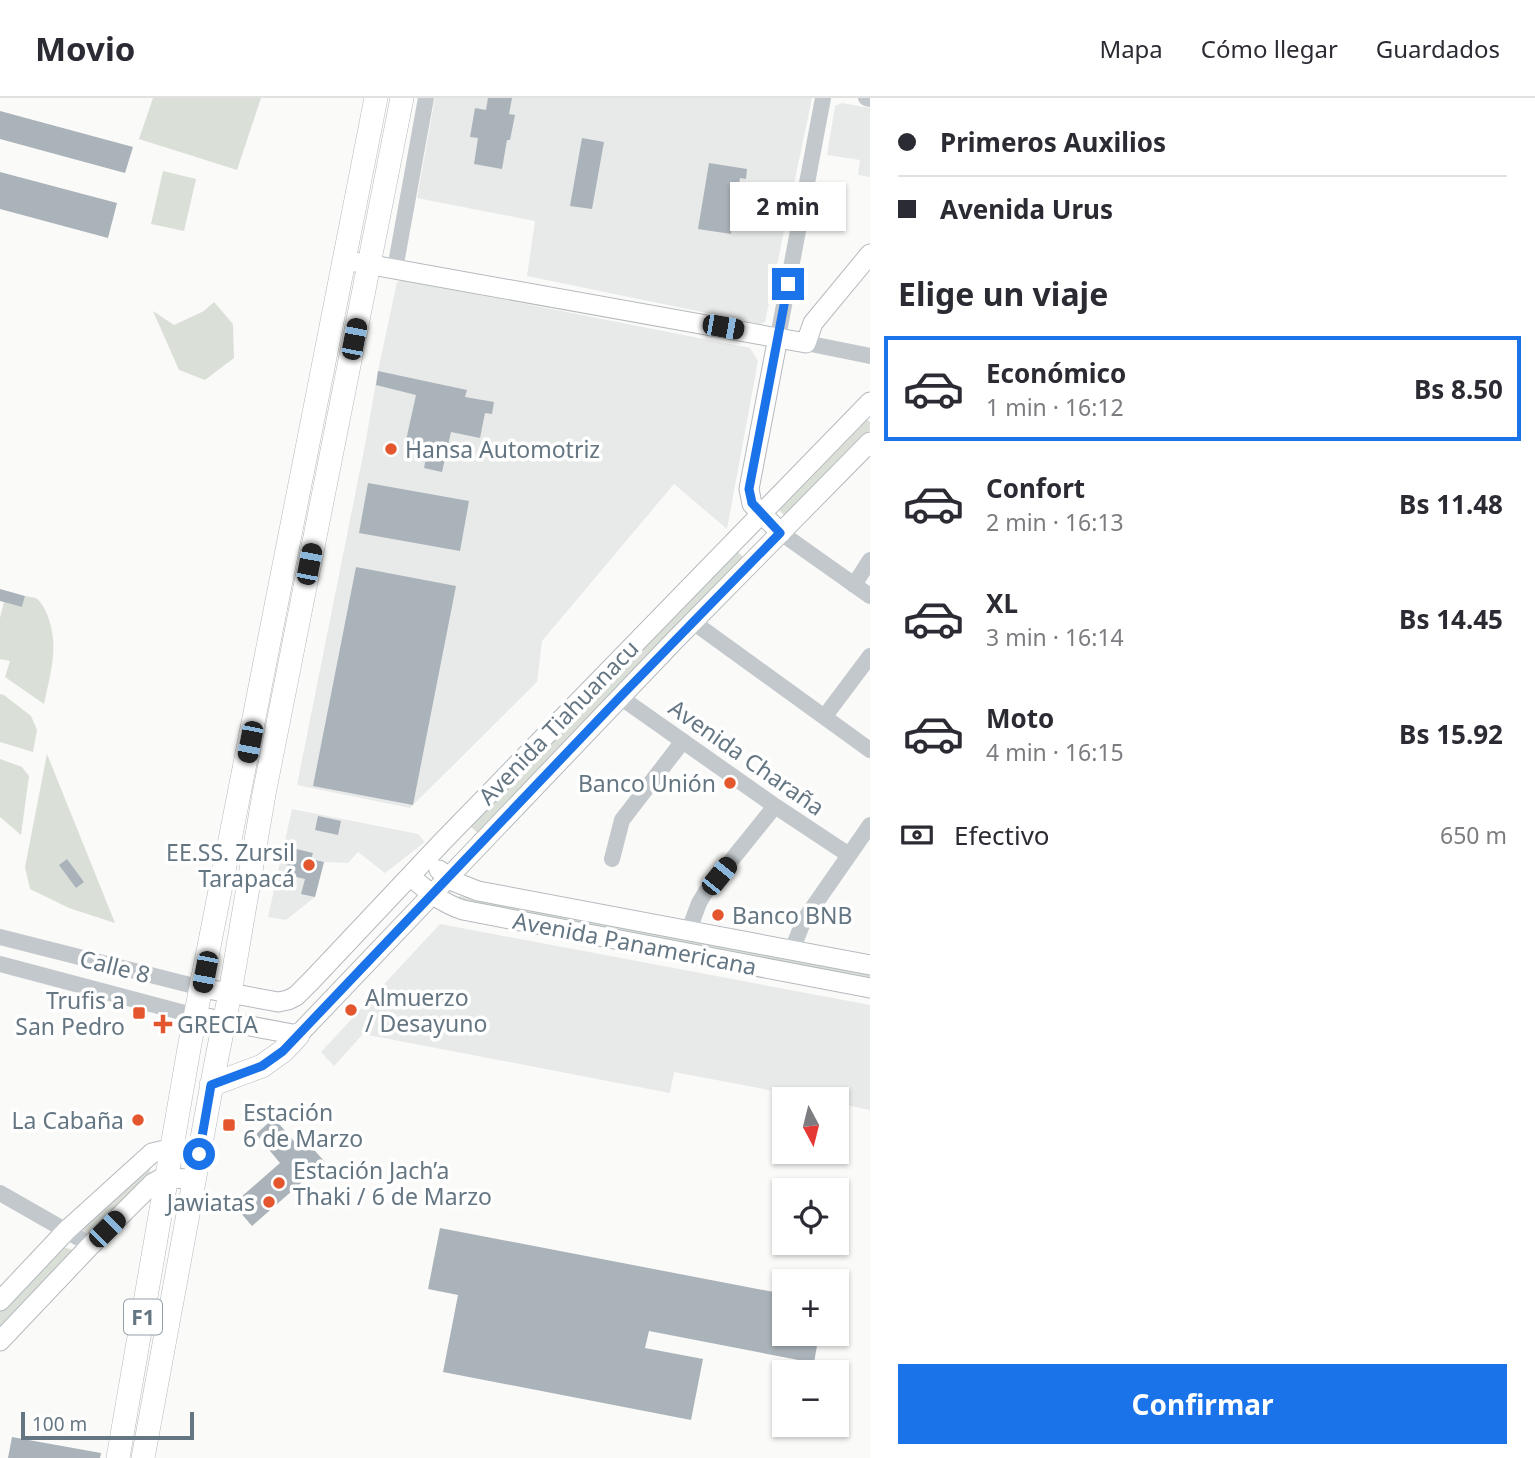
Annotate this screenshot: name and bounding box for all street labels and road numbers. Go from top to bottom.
street label: Avenida Tiahuanacu [471,633,645,811]
street label: Avenida Charaña [663,691,831,823]
street label: Avenida Panamericana [511,904,759,982]
street label: Calle 8 [76,942,154,990]
road number: F1 [124,1300,162,1334]

